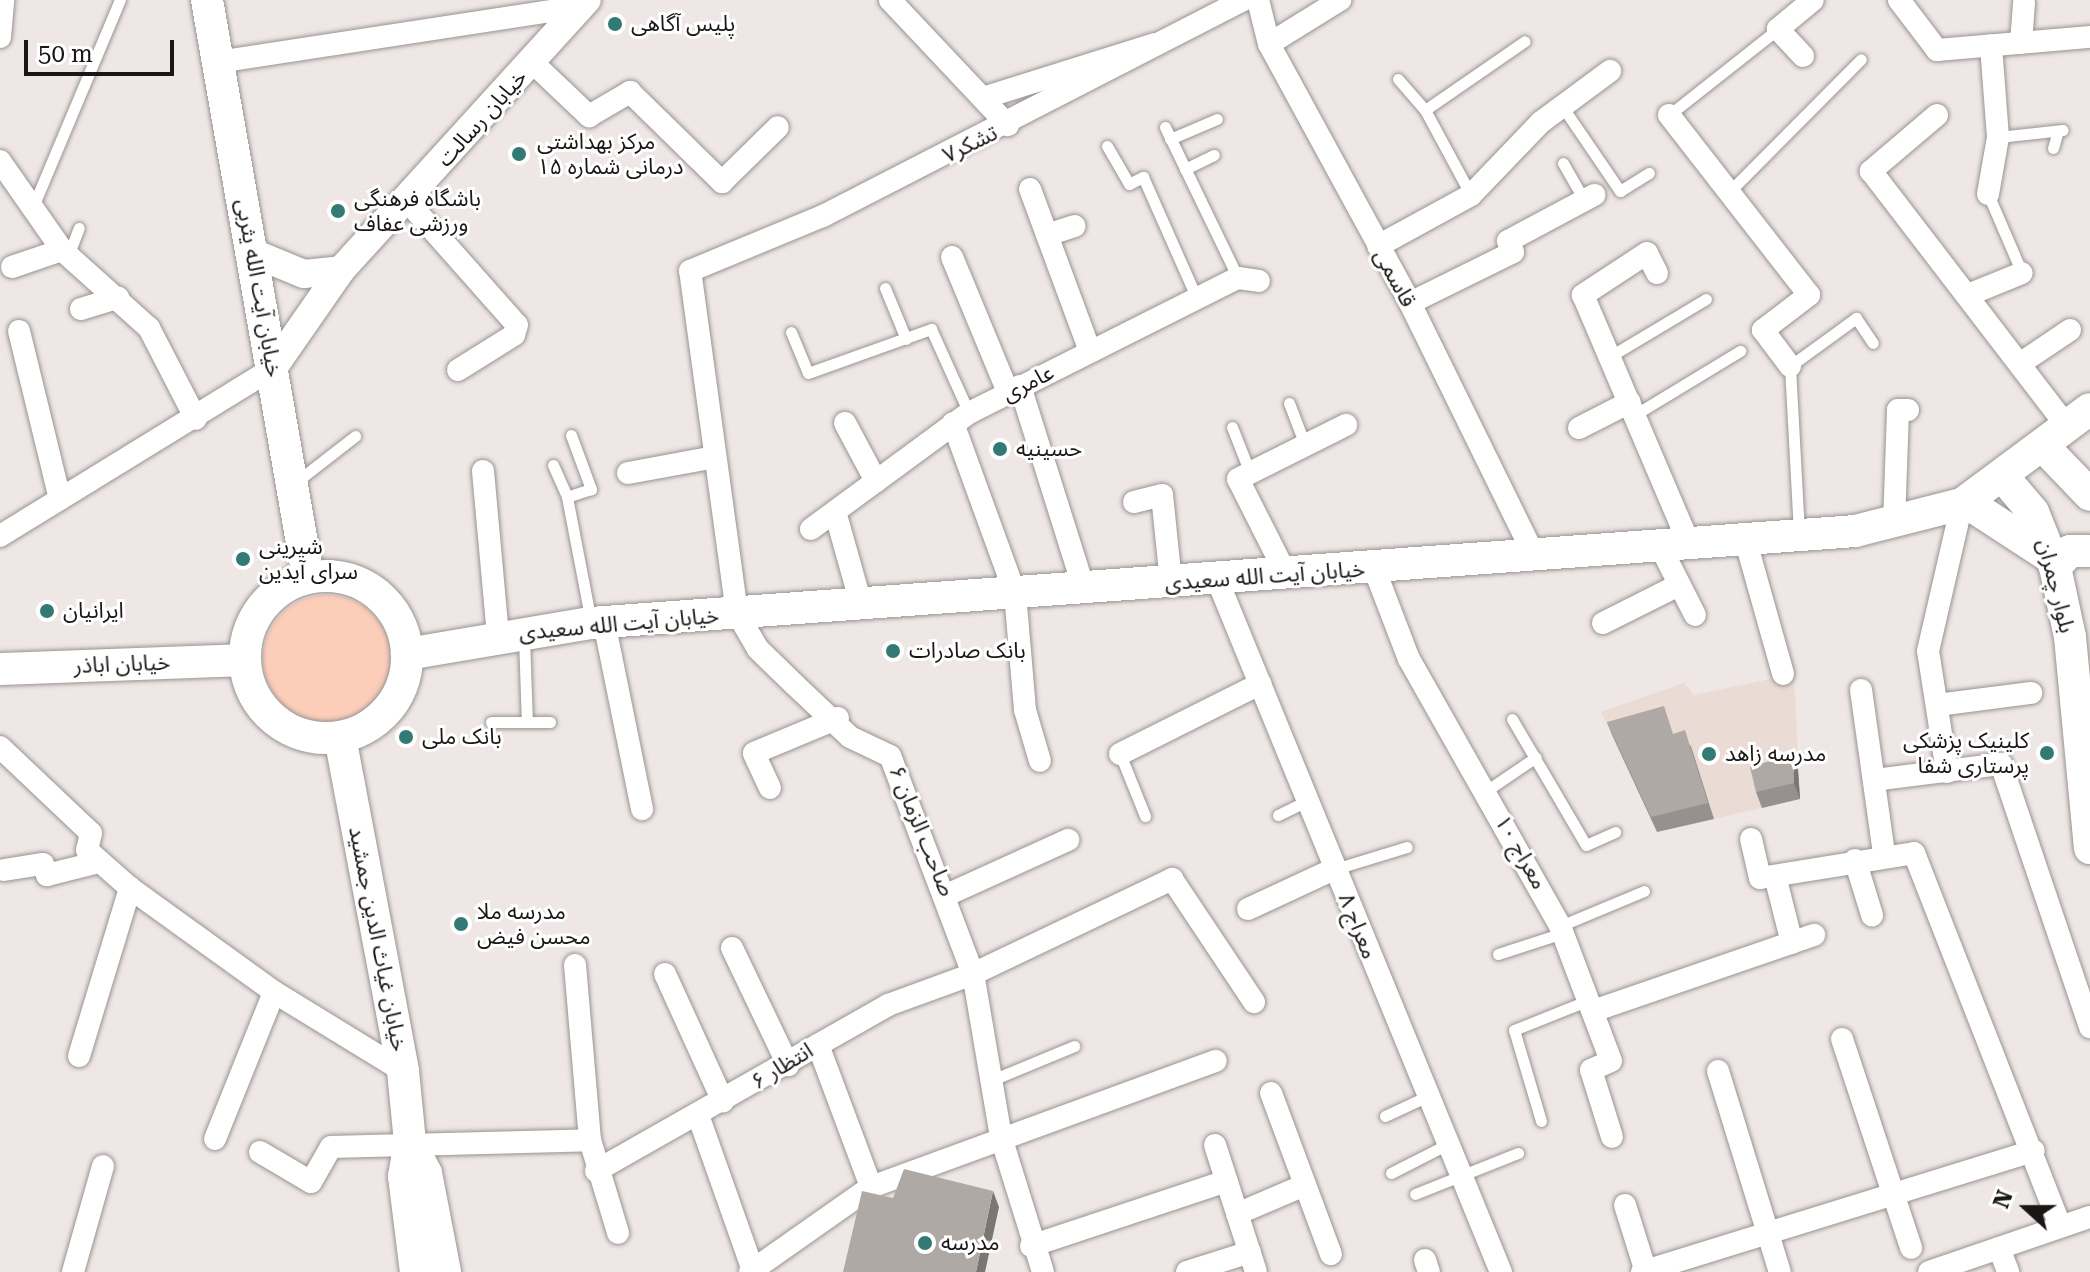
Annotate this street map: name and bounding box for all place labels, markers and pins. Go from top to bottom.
place label: پلیس آگاهی [631,11,735,37]
marker: پلیس آگاهی [606,15,624,33]
place label: مرکز بهداشتی درمانی شماره ۱۵ [537,128,684,180]
marker: مرکز بهداشتی درمانی شماره ۱۵ [508,143,530,165]
place label: باشگاه فرهنگی ورزشی عفاف [354,185,481,236]
marker: باشگاه فرهنگی ورزشی عفاف [329,202,347,220]
place label: حسینیه [1016,436,1082,462]
marker: حسینیه [991,440,1009,458]
place label: شیرینی سرای آیدین [259,533,358,584]
marker: شیرینی سرای آیدین [234,550,252,568]
place label: ایرانیان [63,598,124,624]
marker: ایرانیان [38,602,56,620]
place label: بانک صادرات [909,638,1026,664]
marker: بانک صادرات [884,642,902,660]
place label: بانک ملی [422,724,502,750]
place label: کلینیک پزشکی پرستاری شفا [1903,727,2029,778]
marker: بانک ملی [397,728,415,746]
place label: مدرسه زاهد [1725,741,1826,767]
marker: کلینیک پزشکی پرستاری شفا [2036,742,2058,764]
marker: مدرسه زاهد [1700,745,1718,763]
place label: مدرسه ملا محسن فیض [477,898,591,950]
marker: مدرسه ملا محسن فیض [452,915,470,933]
place label: مدرسه [941,1230,1000,1256]
marker: مدرسه [916,1234,934,1252]

